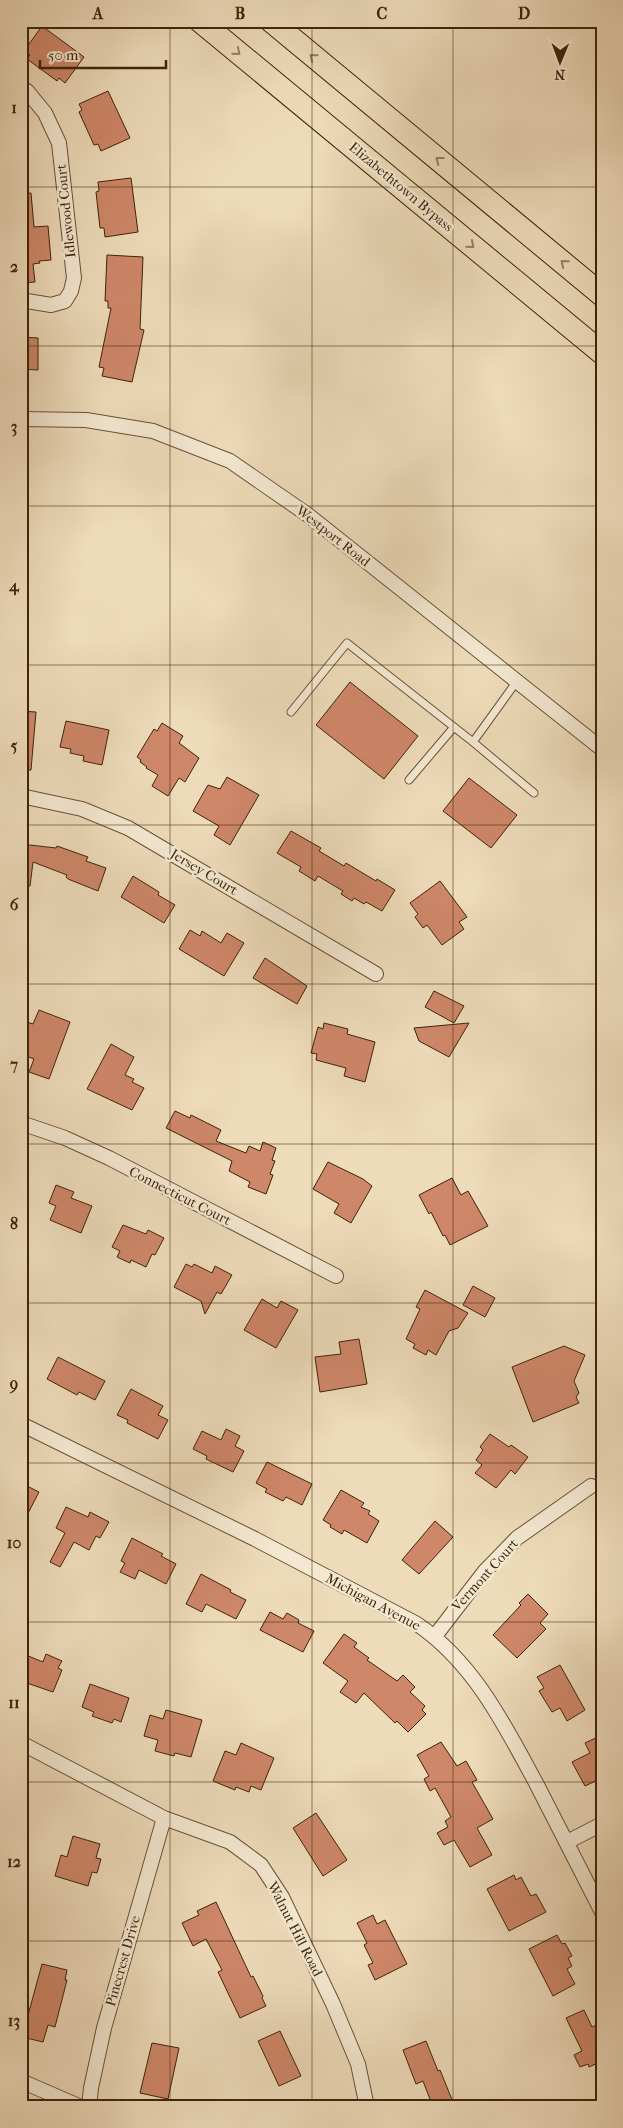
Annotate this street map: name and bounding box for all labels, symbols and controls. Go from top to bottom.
text: A [92,4,104,23]
text: B [235,4,245,23]
text: C [377,4,388,23]
text: D [518,4,530,23]
scale bar [40,38,166,70]
north arrow [536,38,586,88]
text: 50 m [48,46,79,64]
one-way arrow [232,47,241,56]
one-way arrow [310,55,319,63]
text: N [554,66,565,83]
text: 1 [11,98,17,117]
street label: Elizabethtown Bypass [346,139,456,235]
one-way arrow [436,157,445,165]
street label: Idlewood Court [53,163,79,259]
one-way arrow [465,239,474,248]
text: 2 [10,257,18,276]
one-way arrow [561,260,570,269]
text: 3 [11,417,17,437]
street label: Westport Road [292,501,374,571]
text: 4 [8,576,20,596]
text: 5 [11,736,18,755]
street label: Jersey Court [166,845,241,899]
text: 6 [10,895,19,914]
text: 7 [9,1055,18,1074]
street label: Connecticut Court [126,1163,234,1229]
text: 8 [10,1214,18,1233]
text: 9 [9,1374,18,1394]
text: 10 [7,1533,21,1552]
street label: Vermont Court [448,1535,522,1615]
street label: Michigan Avenue [323,1570,423,1634]
text: 11 [8,1693,20,1712]
text: 12 [7,1852,21,1871]
street label: Walnut Hill Road [263,1878,326,1980]
street label: Pinecrest Drive [102,1913,144,2008]
text: 13 [8,2011,20,2031]

